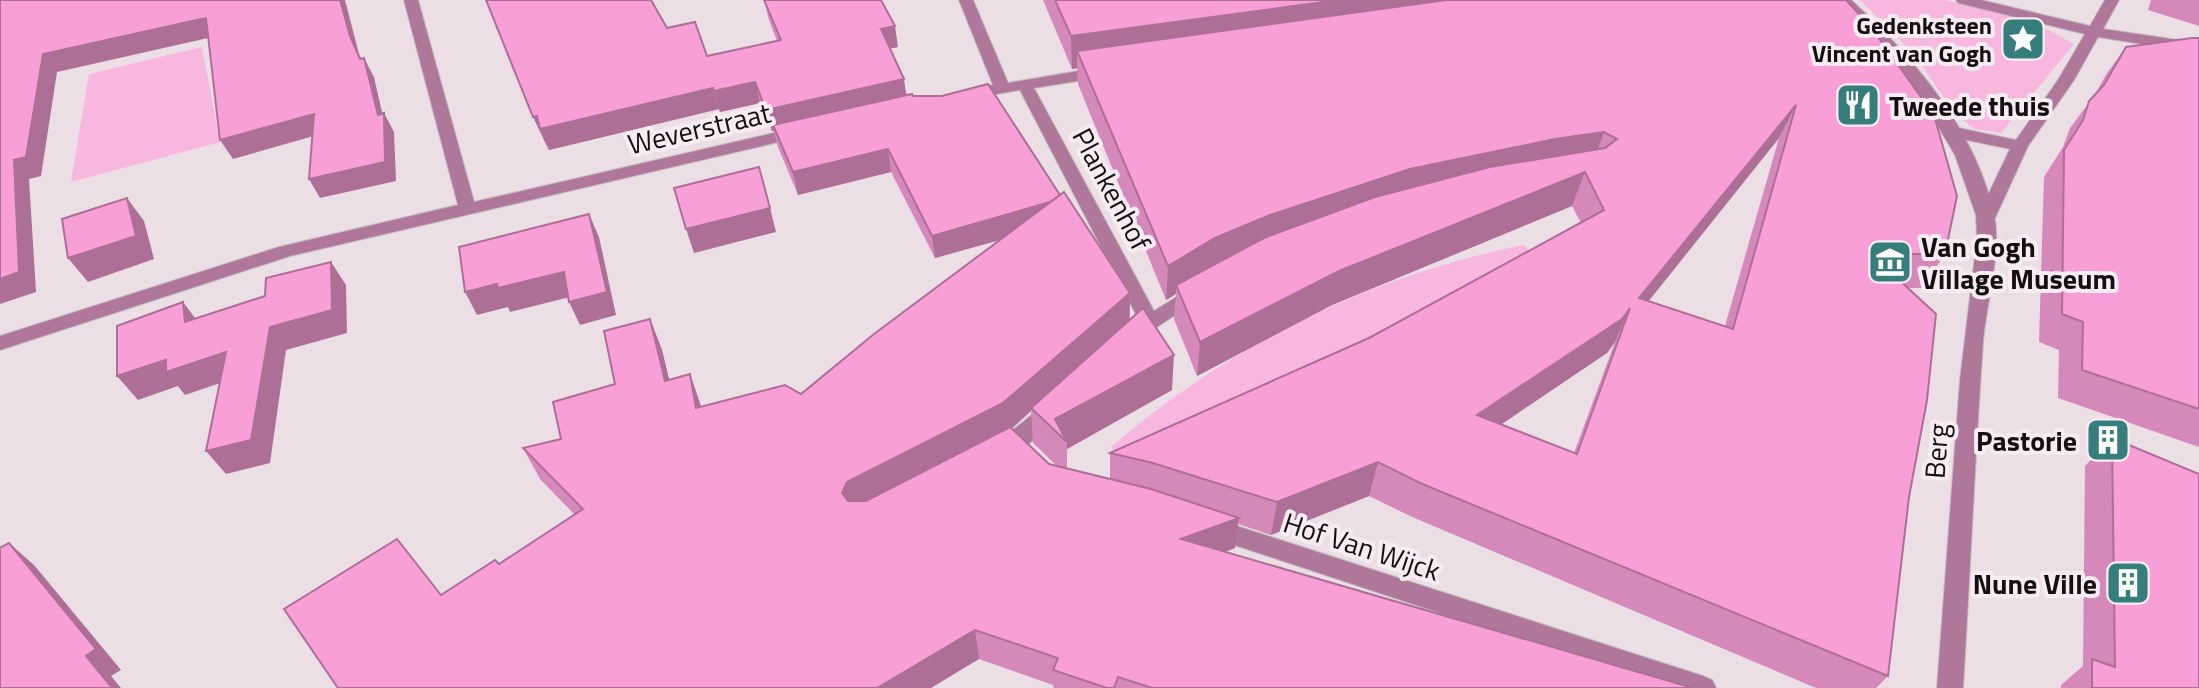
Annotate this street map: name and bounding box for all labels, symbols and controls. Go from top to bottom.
place label: Gedenksteen Vincent van Gogh [1812,7,1992,71]
place icon: Gedenksteen Vincent van Gogh [1999,15,2047,63]
restaurant icon: Tweede thuis [1834,81,1882,129]
place label: Tweede thuis [1889,84,2050,127]
street label: Weverstraat [623,91,775,165]
street label: Plankenhof [1062,120,1163,259]
place label: Van Gogh Village Museum [1921,225,2116,300]
museum icon: Van Gogh Village Museum [1866,238,1914,286]
building icon: Pastorie [2084,416,2132,464]
place label: Pastorie [1976,419,2077,462]
street label: Berg [1913,422,1959,480]
street label: Hof Van Wijck [1278,500,1446,592]
building icon: Nune Ville [2104,559,2152,607]
place label: Nune Ville [1973,562,2097,605]

